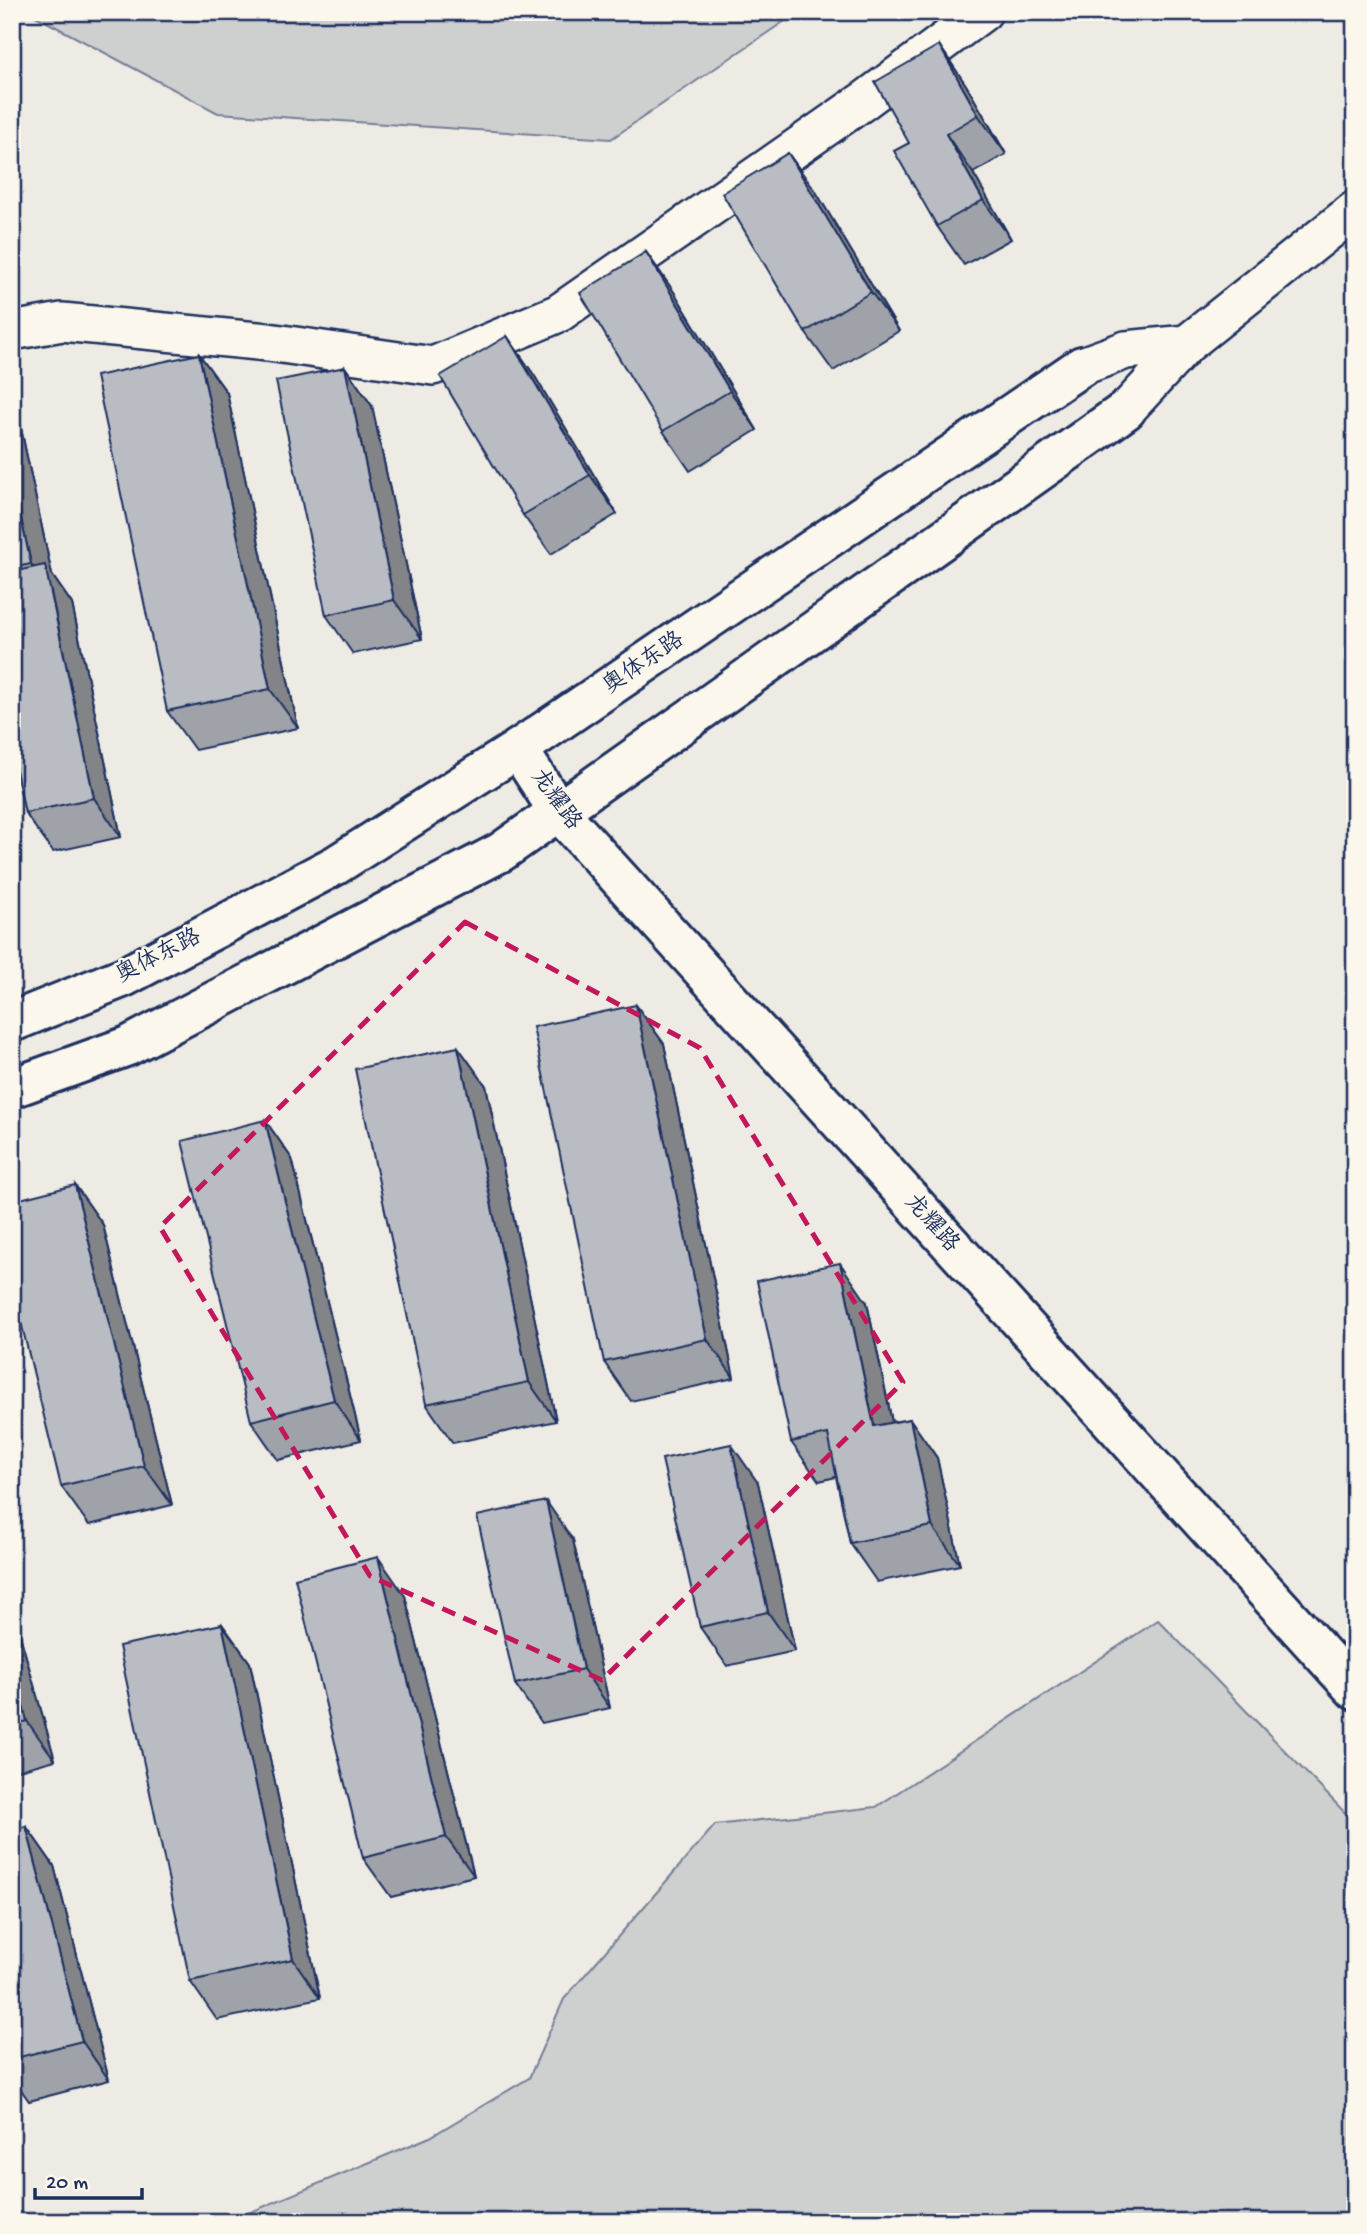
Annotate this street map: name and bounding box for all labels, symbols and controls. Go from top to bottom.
street label: 奥体东路 [597,625,690,701]
street label: 龙耀路 [524,764,587,836]
street label: 奥体东路 [111,922,206,990]
street label: 龙耀路 [898,1189,965,1259]
scale bar [35,2157,142,2201]
text: 20 m [46,2172,88,2197]

